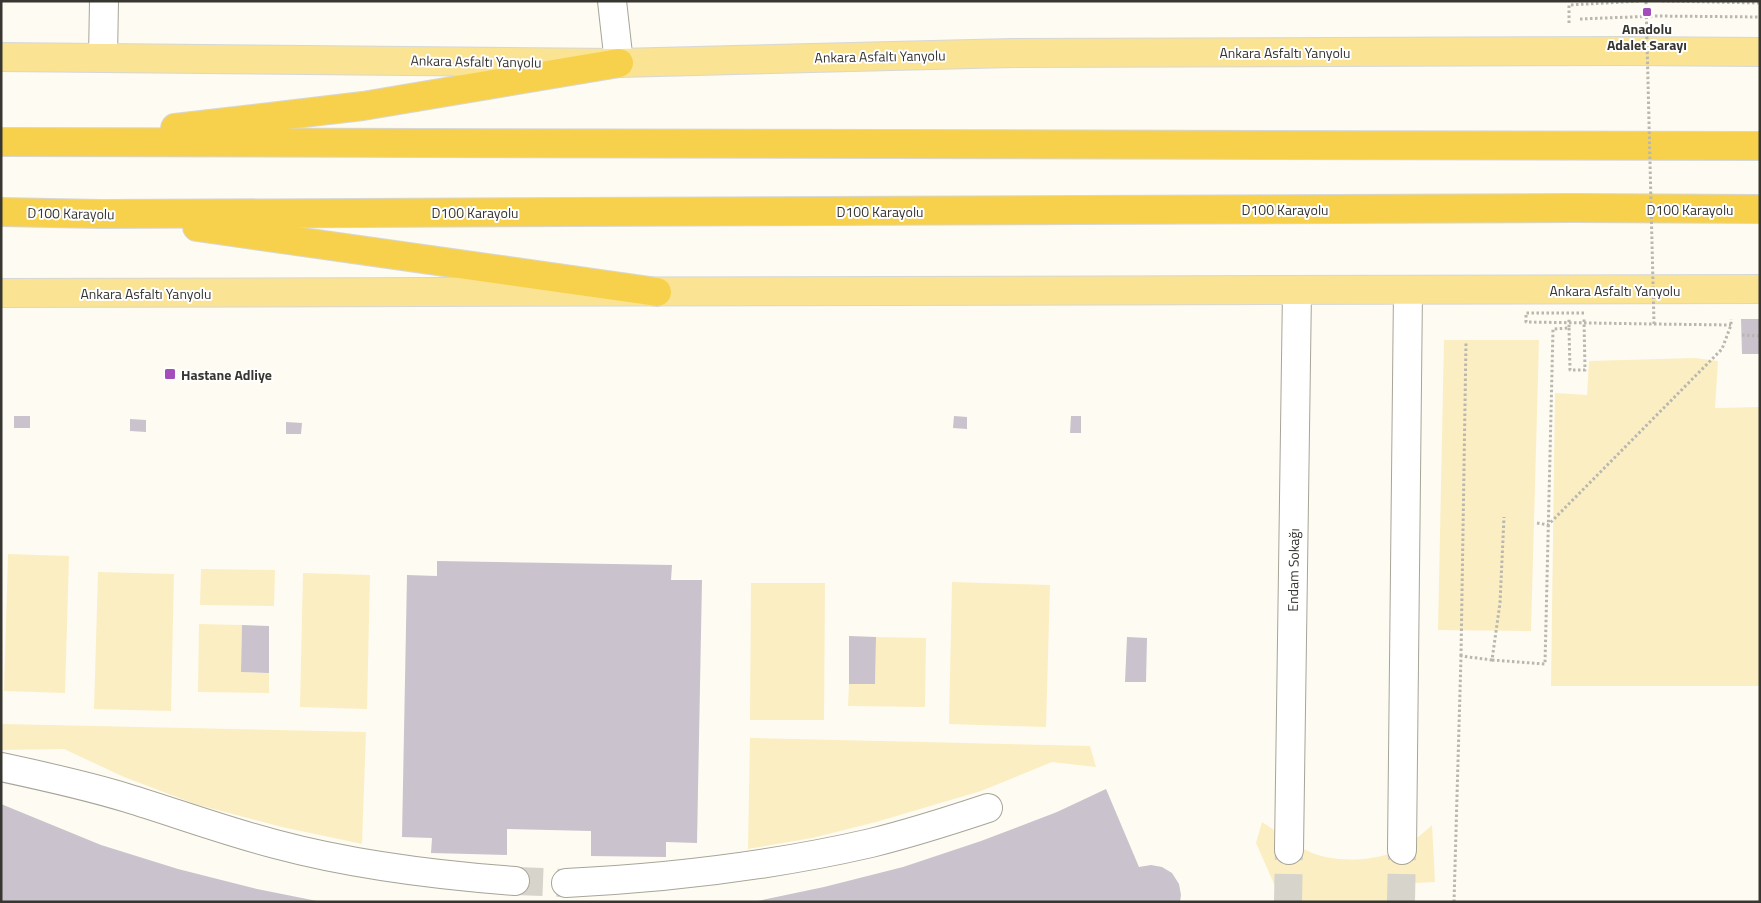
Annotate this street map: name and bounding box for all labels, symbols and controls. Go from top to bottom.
marker: Anadolu Adalet Sarayı [1641,6,1653,18]
place label: Anadolu Adalet Sarayı [1607,18,1687,55]
street label: Ankara Asfaltı Yanyolu [1219,42,1351,63]
street label: Ankara Asfaltı Yanyolu [814,44,946,68]
street label: Ankara Asfaltı Yanyolu [410,49,542,73]
street label: D100 Karayolu [1241,199,1329,220]
street label: D100 Karayolu [1646,199,1734,220]
street label: D100 Karayolu [836,201,924,222]
street label: D100 Karayolu [27,202,115,224]
street label: D100 Karayolu [431,202,519,223]
street label: Ankara Asfaltı Yanyolu [1549,280,1681,301]
street label: Ankara Asfaltı Yanyolu [80,283,212,304]
place label: Hastane Adliye [181,364,272,385]
marker: Hastane Adliye [163,367,177,381]
street label: Endam Sokağı [1282,528,1304,612]

